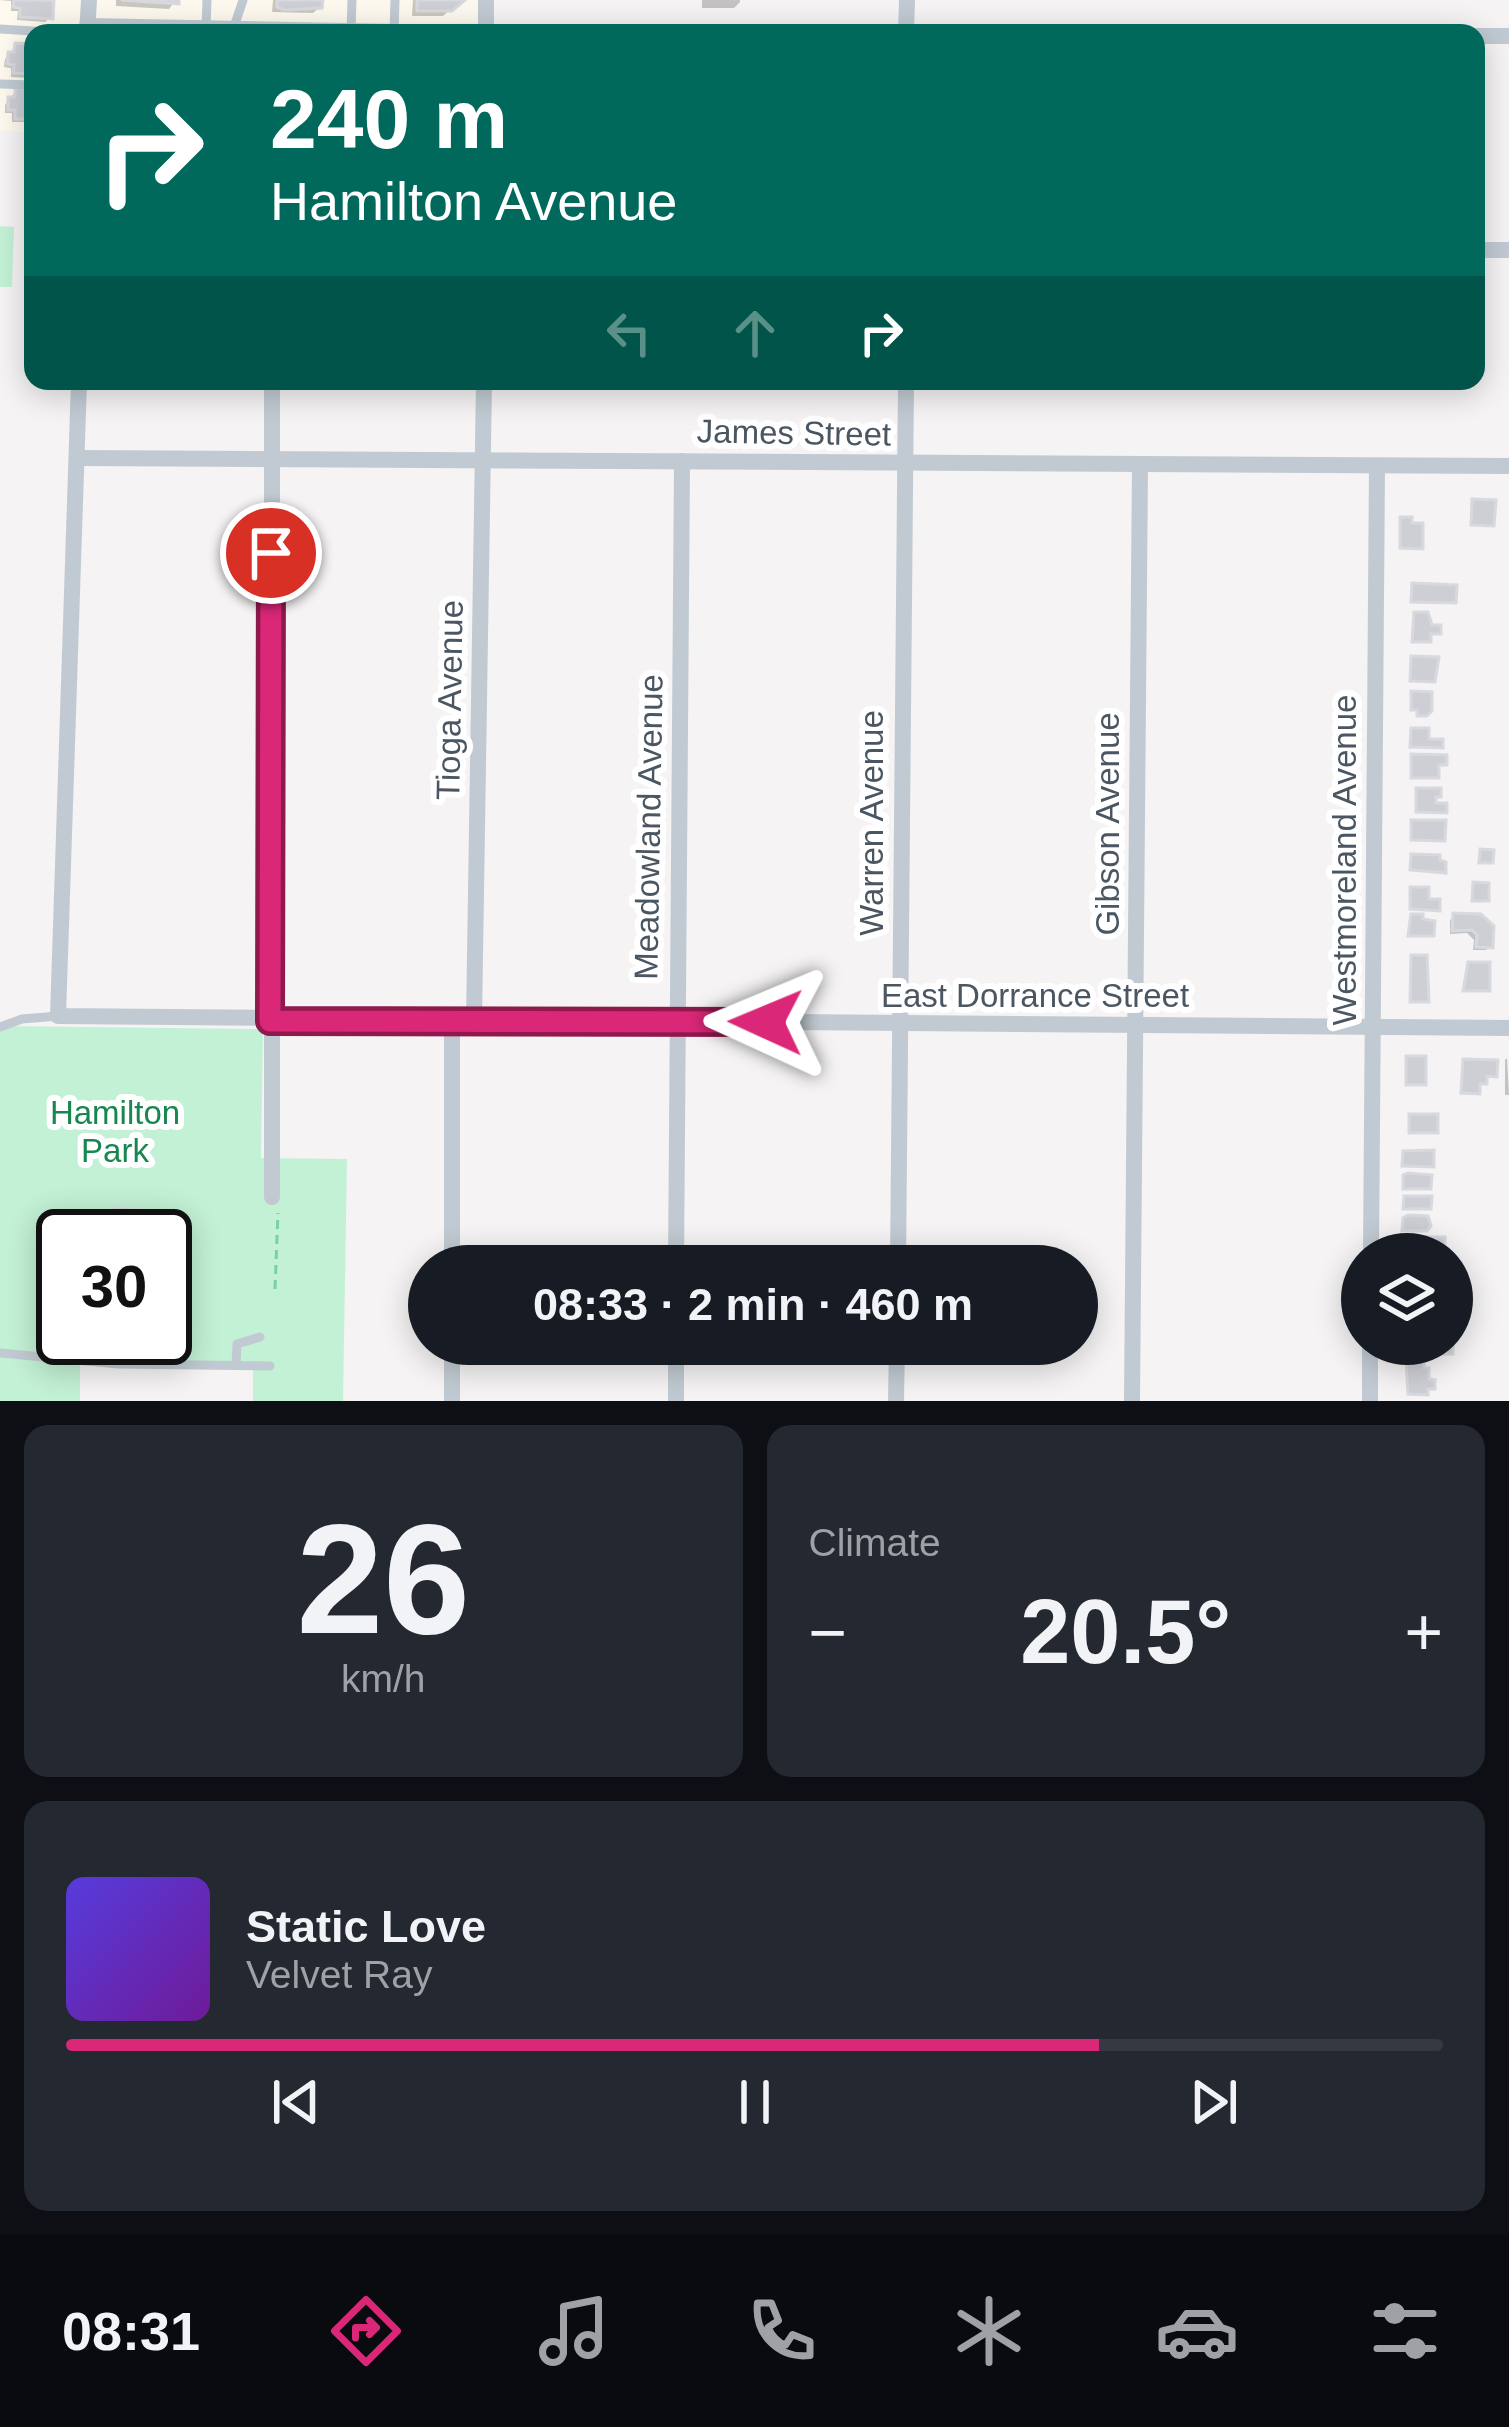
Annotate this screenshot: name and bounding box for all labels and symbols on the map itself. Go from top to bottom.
street label: James Street [696,412,892,453]
pin [220,502,322,604]
street label: Tioga Avenue [429,600,470,800]
street label: Meadowland Avenue [627,674,670,980]
street label: Westmoreland Avenue [1326,695,1363,1025]
street label: Warren Avenue [853,710,890,936]
street label: Gibson Avenue [1089,712,1126,936]
position arrow [703,959,829,1085]
street label: East Dorrance Street [881,977,1189,1014]
park label: Hamilton Park [50,1094,180,1169]
speed limit sign: 30 [36,1209,192,1365]

